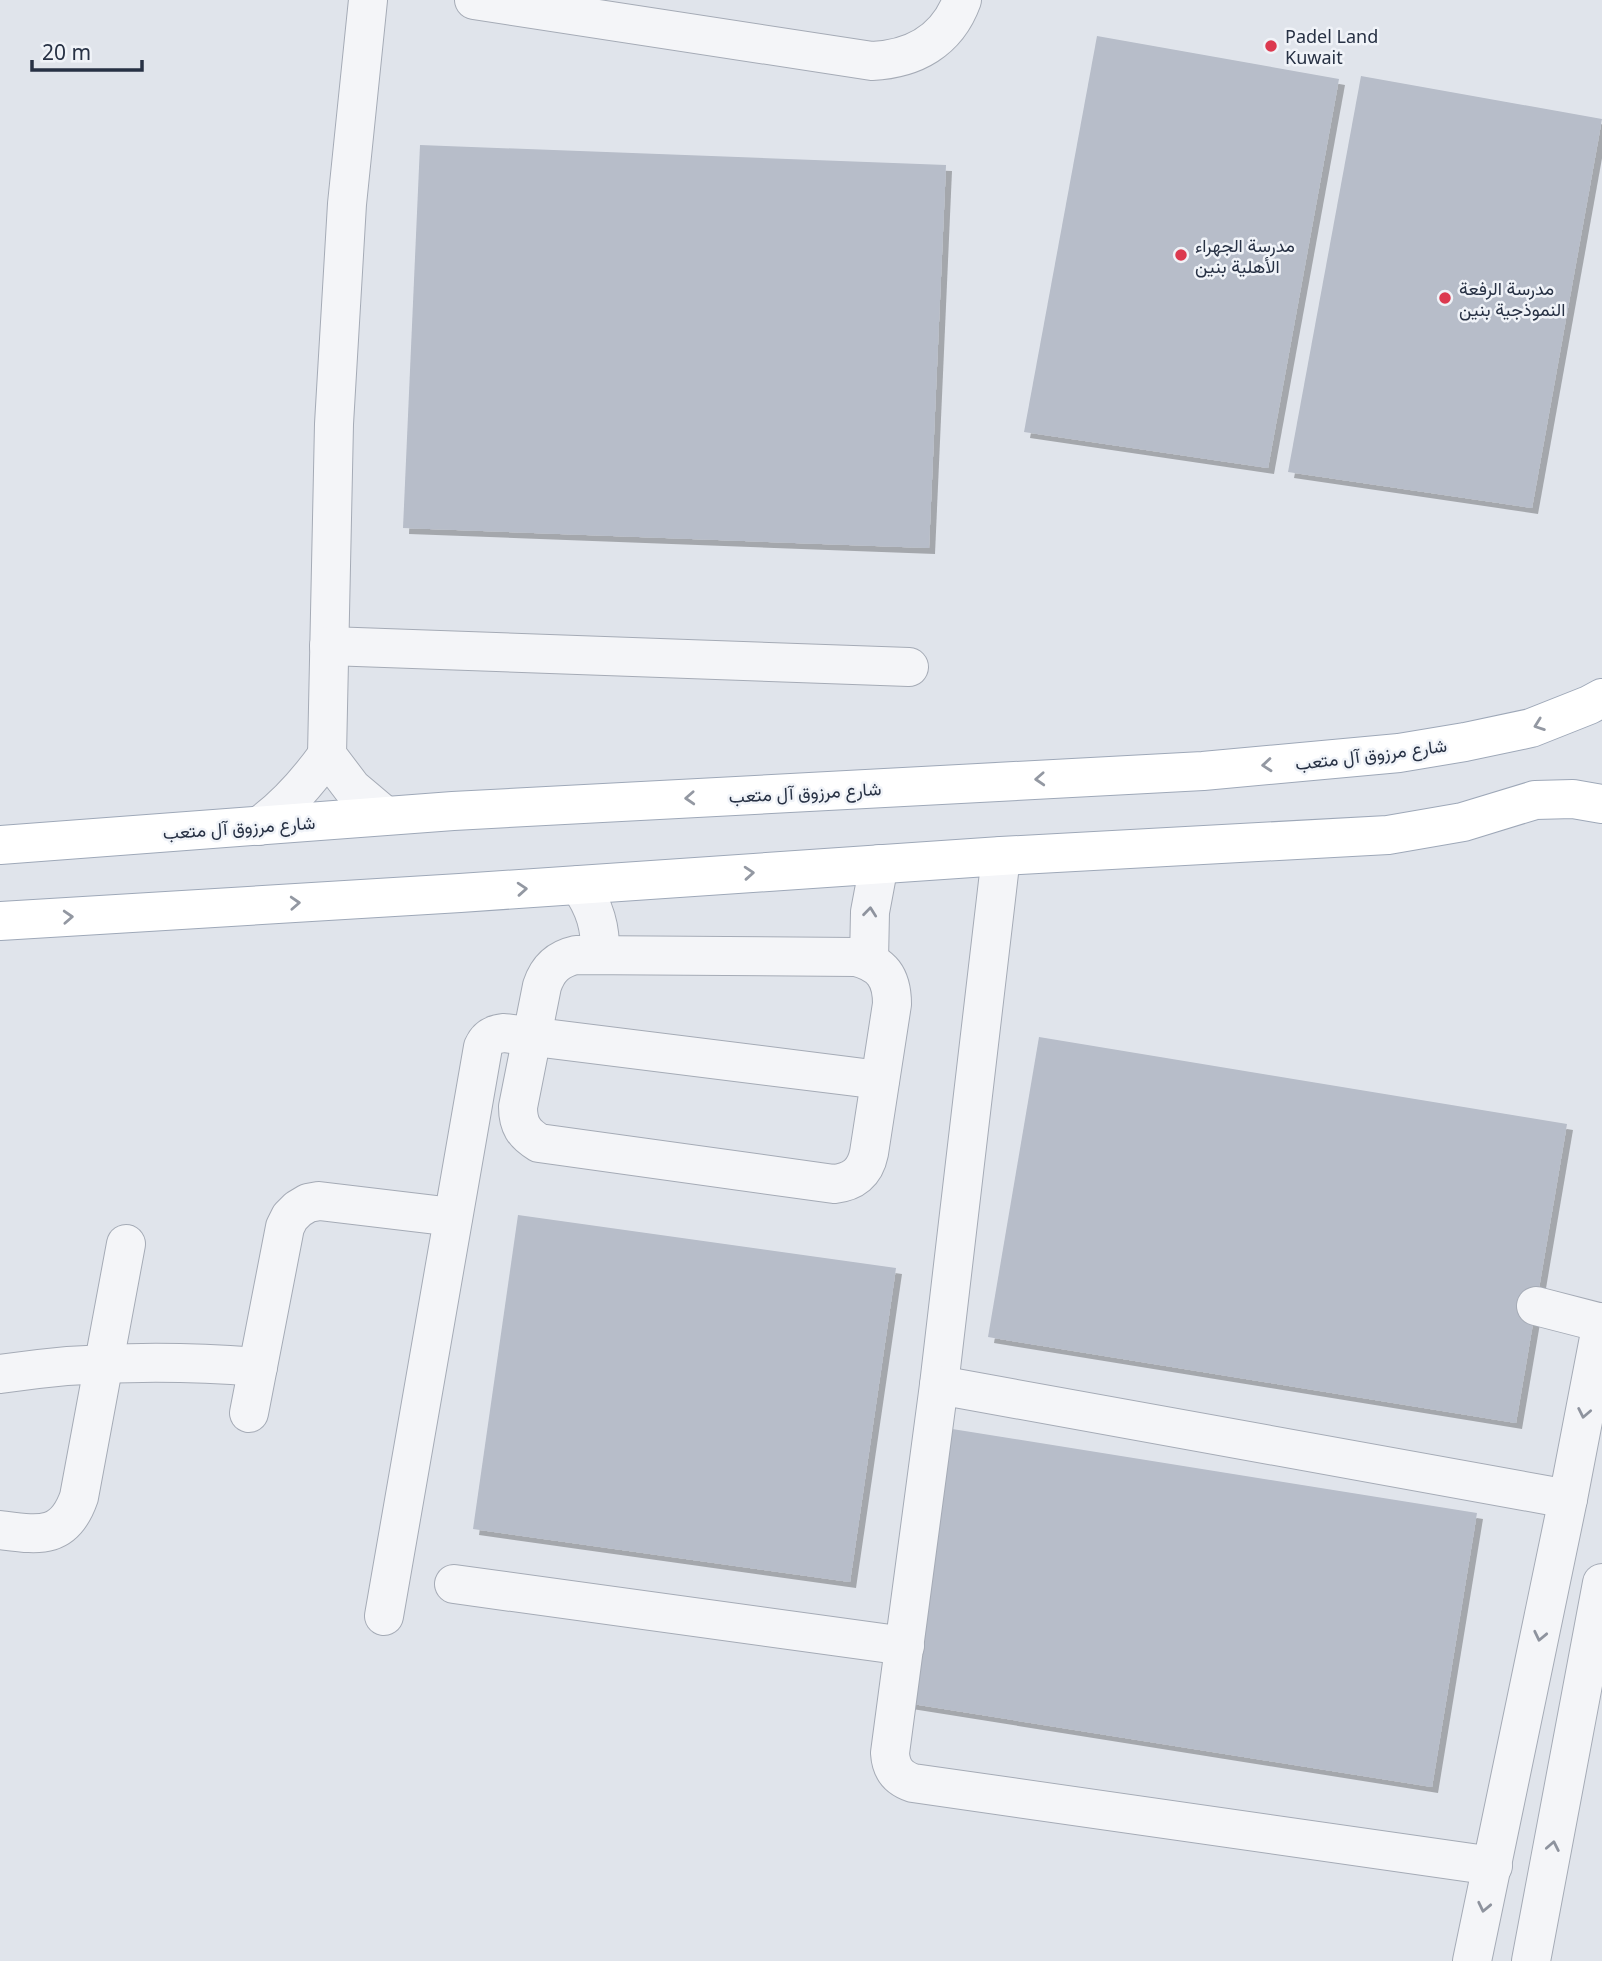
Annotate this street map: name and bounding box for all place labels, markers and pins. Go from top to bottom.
place label: Padel Land Kuwait [1285,24,1378,69]
marker: Padel Land Kuwait [1263,38,1279,54]
place label: مدرسة الجهراء الأهلية بنين [1195,233,1295,278]
marker: مدرسة الجهراء الأهلية بنين [1173,247,1189,263]
place label: مدرسة الرفعة النموذجية بنين [1459,276,1565,321]
marker: مدرسة الرفعة النموذجية بنين [1437,290,1453,306]

